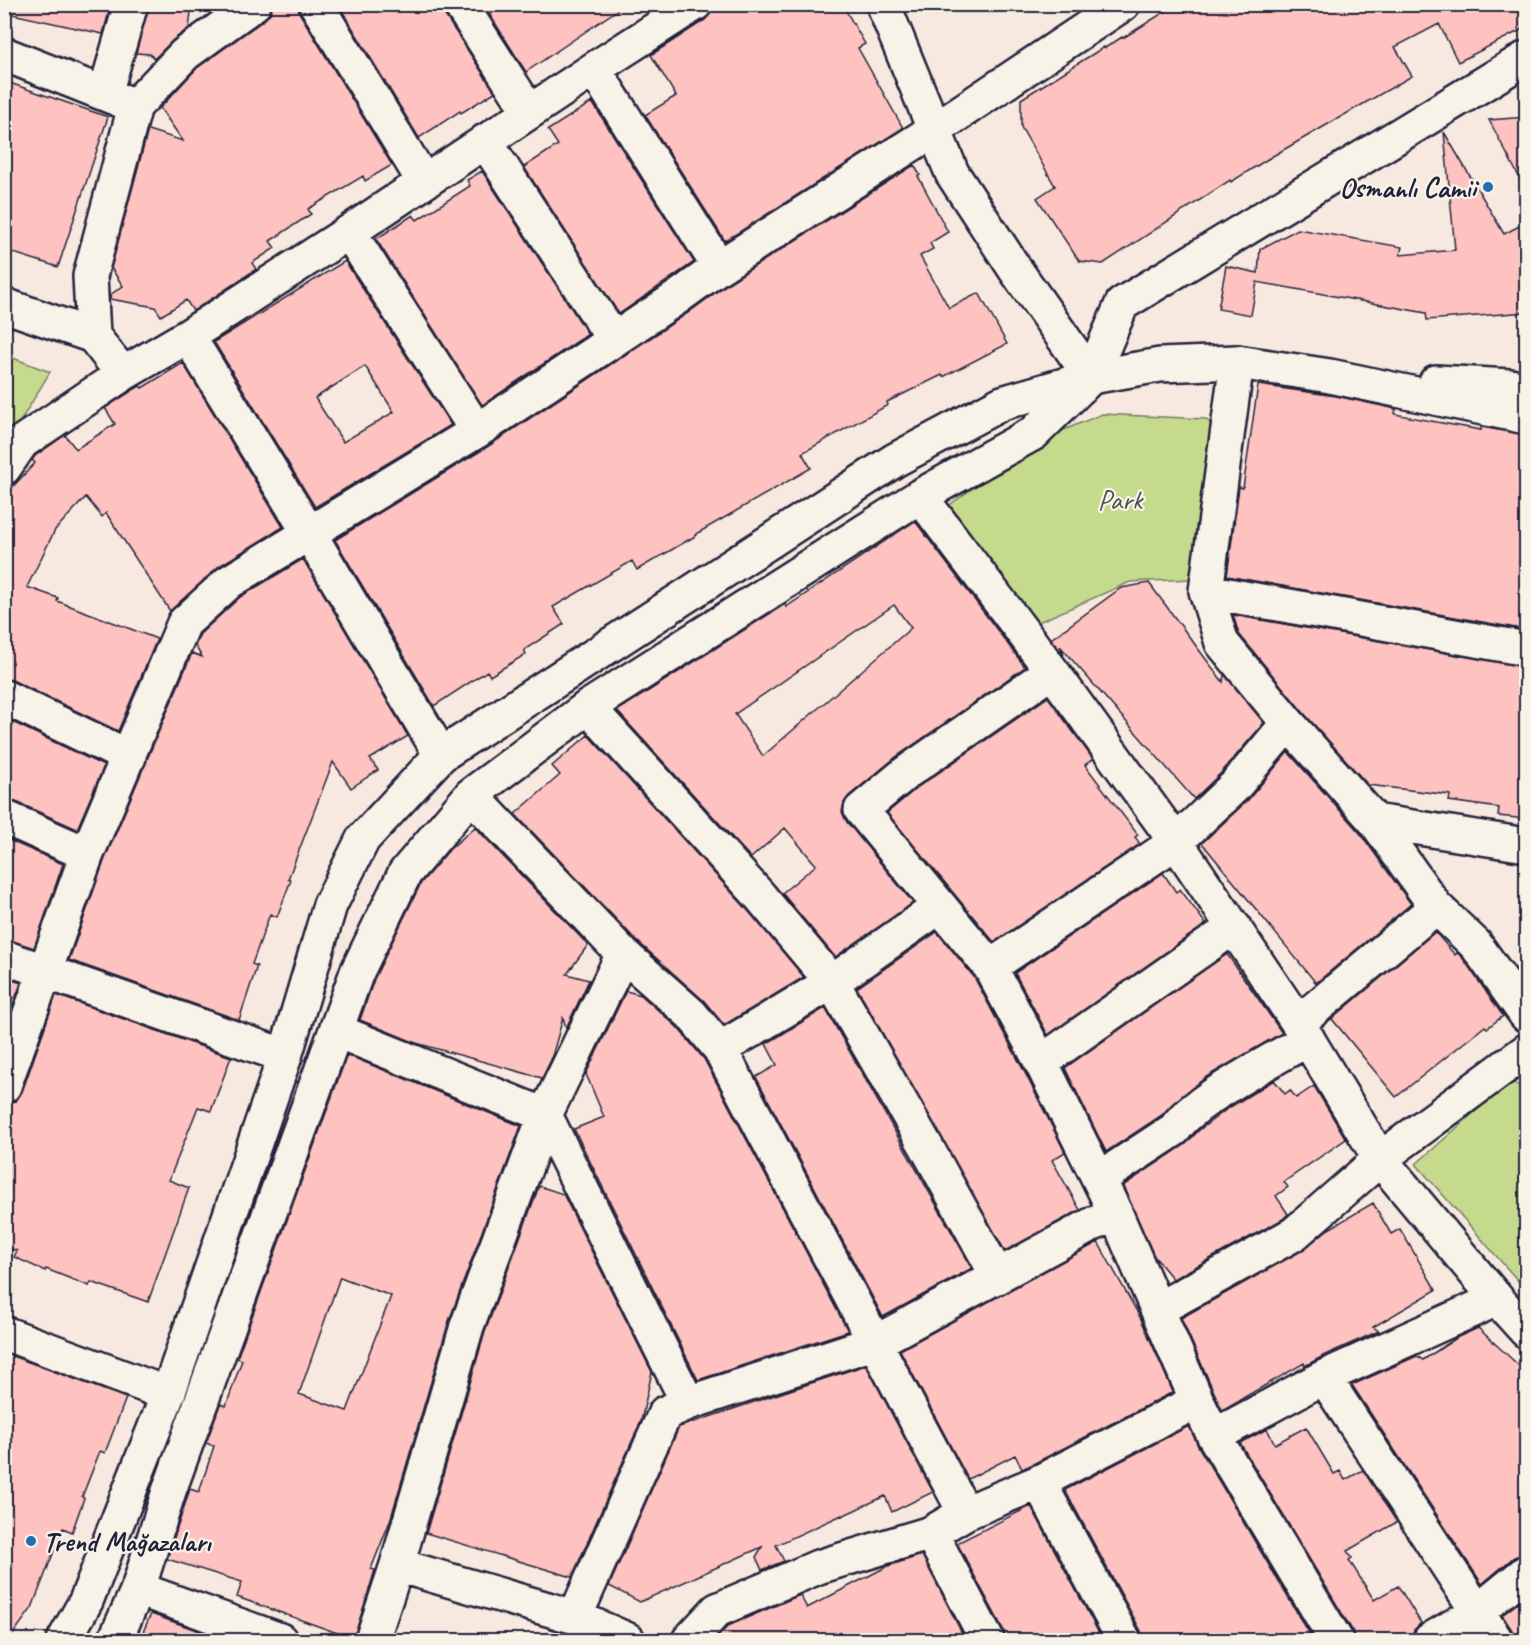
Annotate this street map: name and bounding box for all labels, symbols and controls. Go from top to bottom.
place label: Osmanlı Camii [1340,170,1480,205]
marker: Osmanlı Camii [1481,180,1495,194]
park label: Park [1098,482,1144,517]
place label: Trend Mağazaları [43,1524,212,1559]
marker: Trend Mağazaları [24,1534,38,1548]

